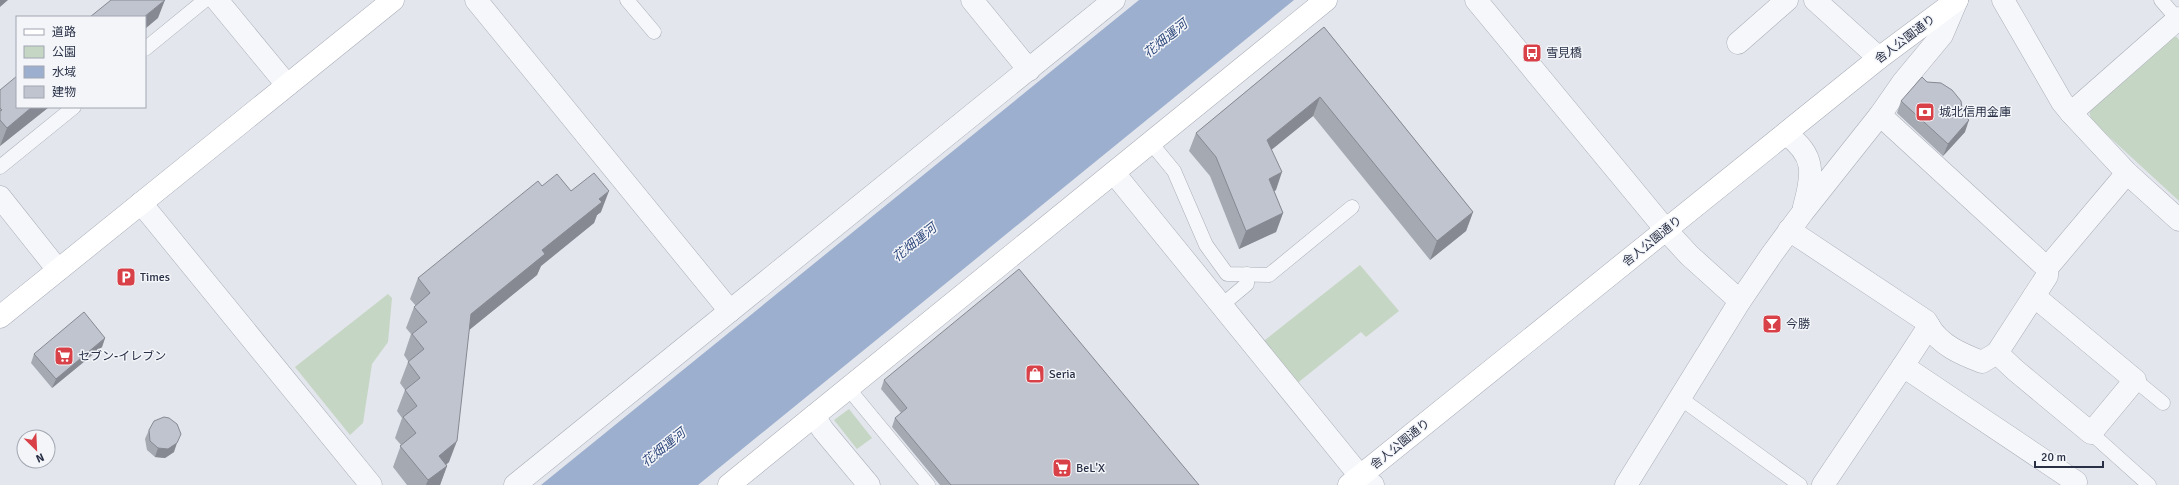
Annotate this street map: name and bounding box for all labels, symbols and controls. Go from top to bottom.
street label: 舎人公園通り [1872,12,1939,67]
water label: 花畑運河 [1140,14,1193,61]
legend [16,16,146,108]
text: 道路 [52,25,76,40]
bus stop icon: 雪見橋 [1521,42,1543,64]
text: 公園 [52,45,76,60]
place label: 雪見橋 [1546,46,1582,61]
text: 水域 [52,65,76,80]
text: 建物 [52,85,76,100]
bank icon: 城北信用金庫 [1914,101,1936,123]
place label: 城北信用金庫 [1939,105,2011,120]
street label: 舎人公園通り [1620,213,1685,270]
water label: 花畑運河 [889,218,942,265]
parking icon: Times [115,266,137,288]
place label: Times [140,270,170,285]
bar icon: 今勝 [1761,313,1783,335]
place label: 今勝 [1786,317,1810,332]
supermarket icon: セブン-イレブン [53,345,75,367]
place label: セブン-イレブン [78,349,166,364]
shop icon: Seria [1024,363,1046,385]
place label: Seria [1049,367,1076,382]
street label: 舎人公園通り [1368,416,1433,473]
water label: 花畑運河 [638,423,691,470]
north arrow [16,429,56,469]
scale bar [2035,443,2103,469]
text: N [34,450,46,465]
text: 20 m [2041,450,2066,465]
supermarket icon: BeL'X [1051,457,1073,479]
place label: BeL'X [1076,461,1105,476]

